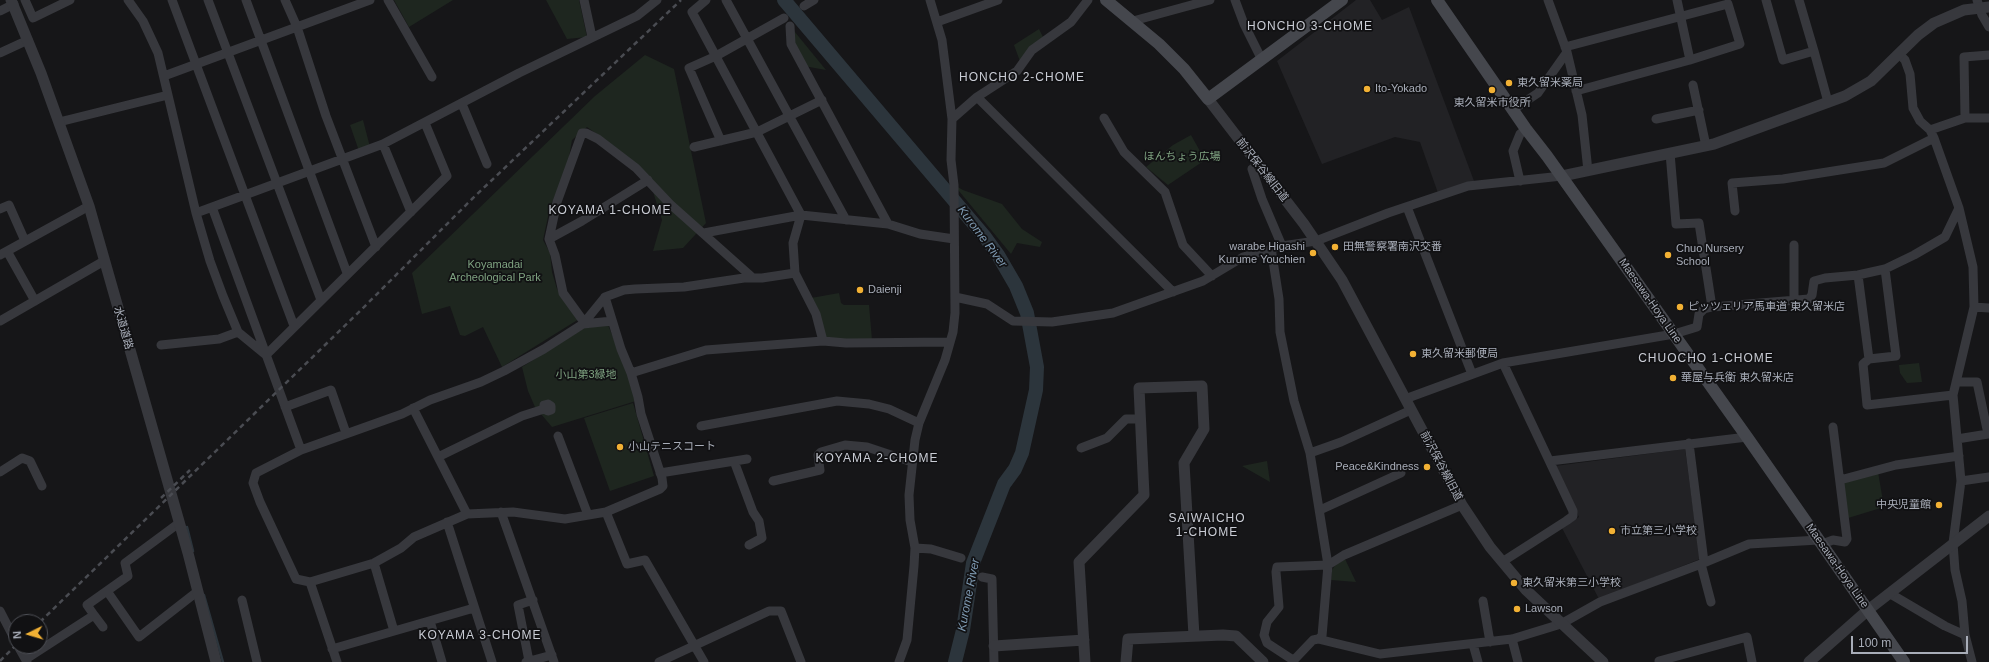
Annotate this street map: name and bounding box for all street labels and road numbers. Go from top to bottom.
street label: 前沢保谷線旧道 [1233,136,1291,204]
street label: Maesawa-Hoya Line [1616,256,1684,346]
street label: 水道道路 [111,305,135,351]
street label: 前沢保谷線旧道 [1417,429,1465,503]
street label: Maesawa-Hoya Line [1803,521,1871,611]

